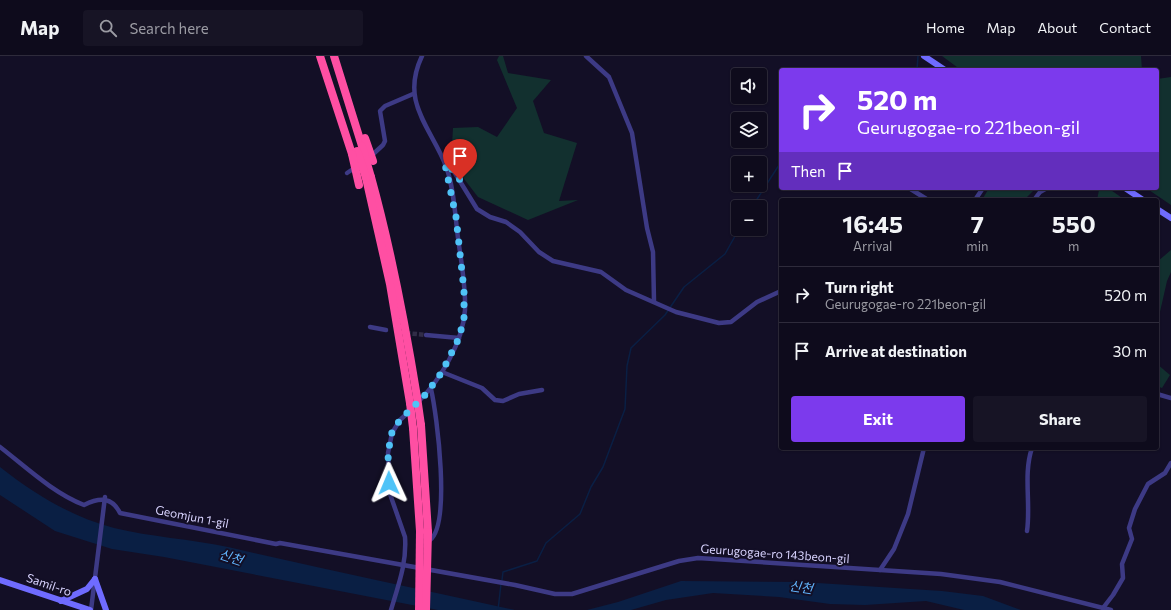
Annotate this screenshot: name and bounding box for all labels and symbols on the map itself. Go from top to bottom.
pin [443,139,477,180]
position arrow [368,462,410,504]
street label: Geomjun 1-gil [154,502,230,530]
street label: Geurugogae-ro 143beon-gil [700,541,850,565]
water label: 신천 [217,546,246,569]
street label: Samil-ro [25,570,74,598]
water label: 신천 [788,577,815,597]

